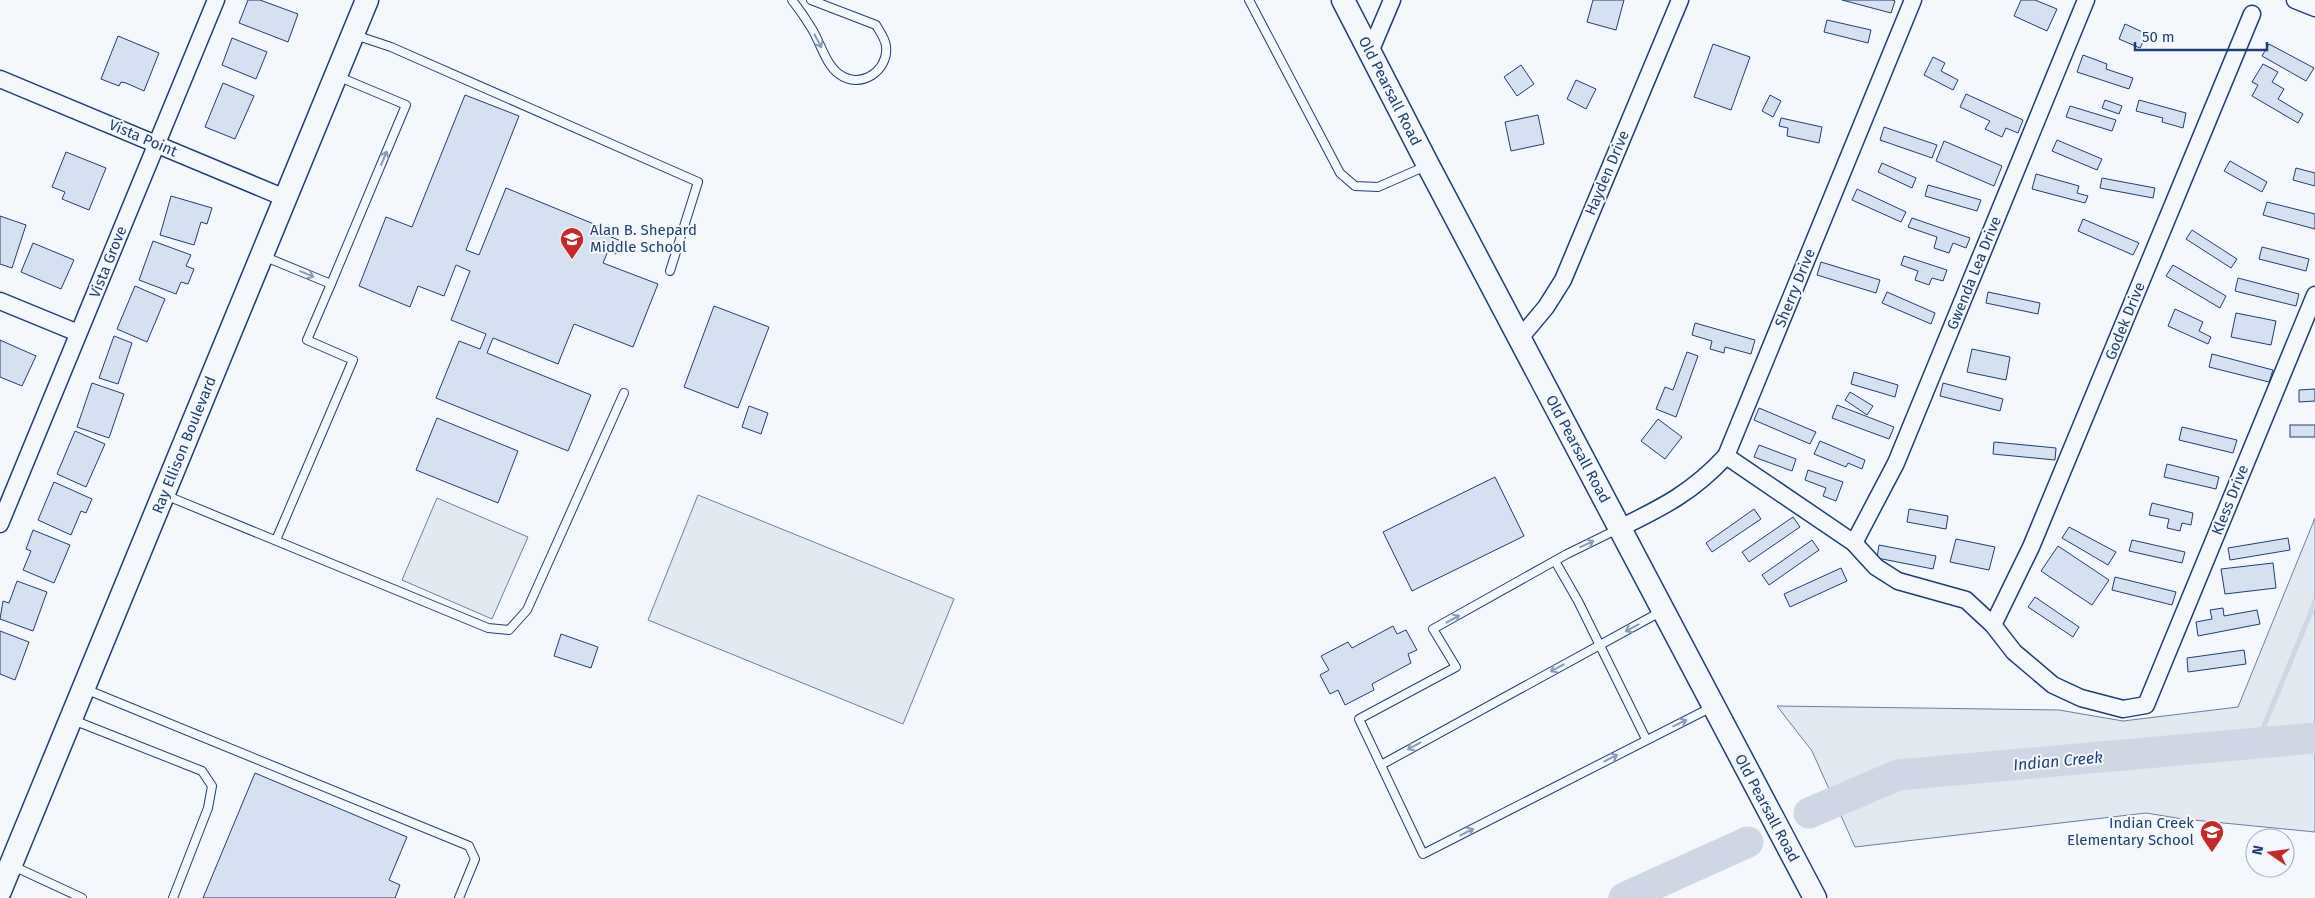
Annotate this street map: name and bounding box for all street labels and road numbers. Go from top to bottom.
street label: Old Pearsall Road [1355,34,1425,148]
street label: Vista Point [106,116,180,161]
street label: Hayden Drive [1581,128,1633,218]
street label: Gwenda Lea Drive [1943,214,2005,332]
street label: Vista Grove [85,223,131,301]
street label: Sherry Drive [1771,246,1819,330]
street label: Godek Drive [2101,280,2149,362]
street label: Ray Ellison Boulevard [148,374,220,516]
street label: Old Pearsall Road [1542,392,1614,506]
street label: Kless Drive [2208,462,2252,538]
street label: Old Pearsall Road [1731,751,1803,865]

